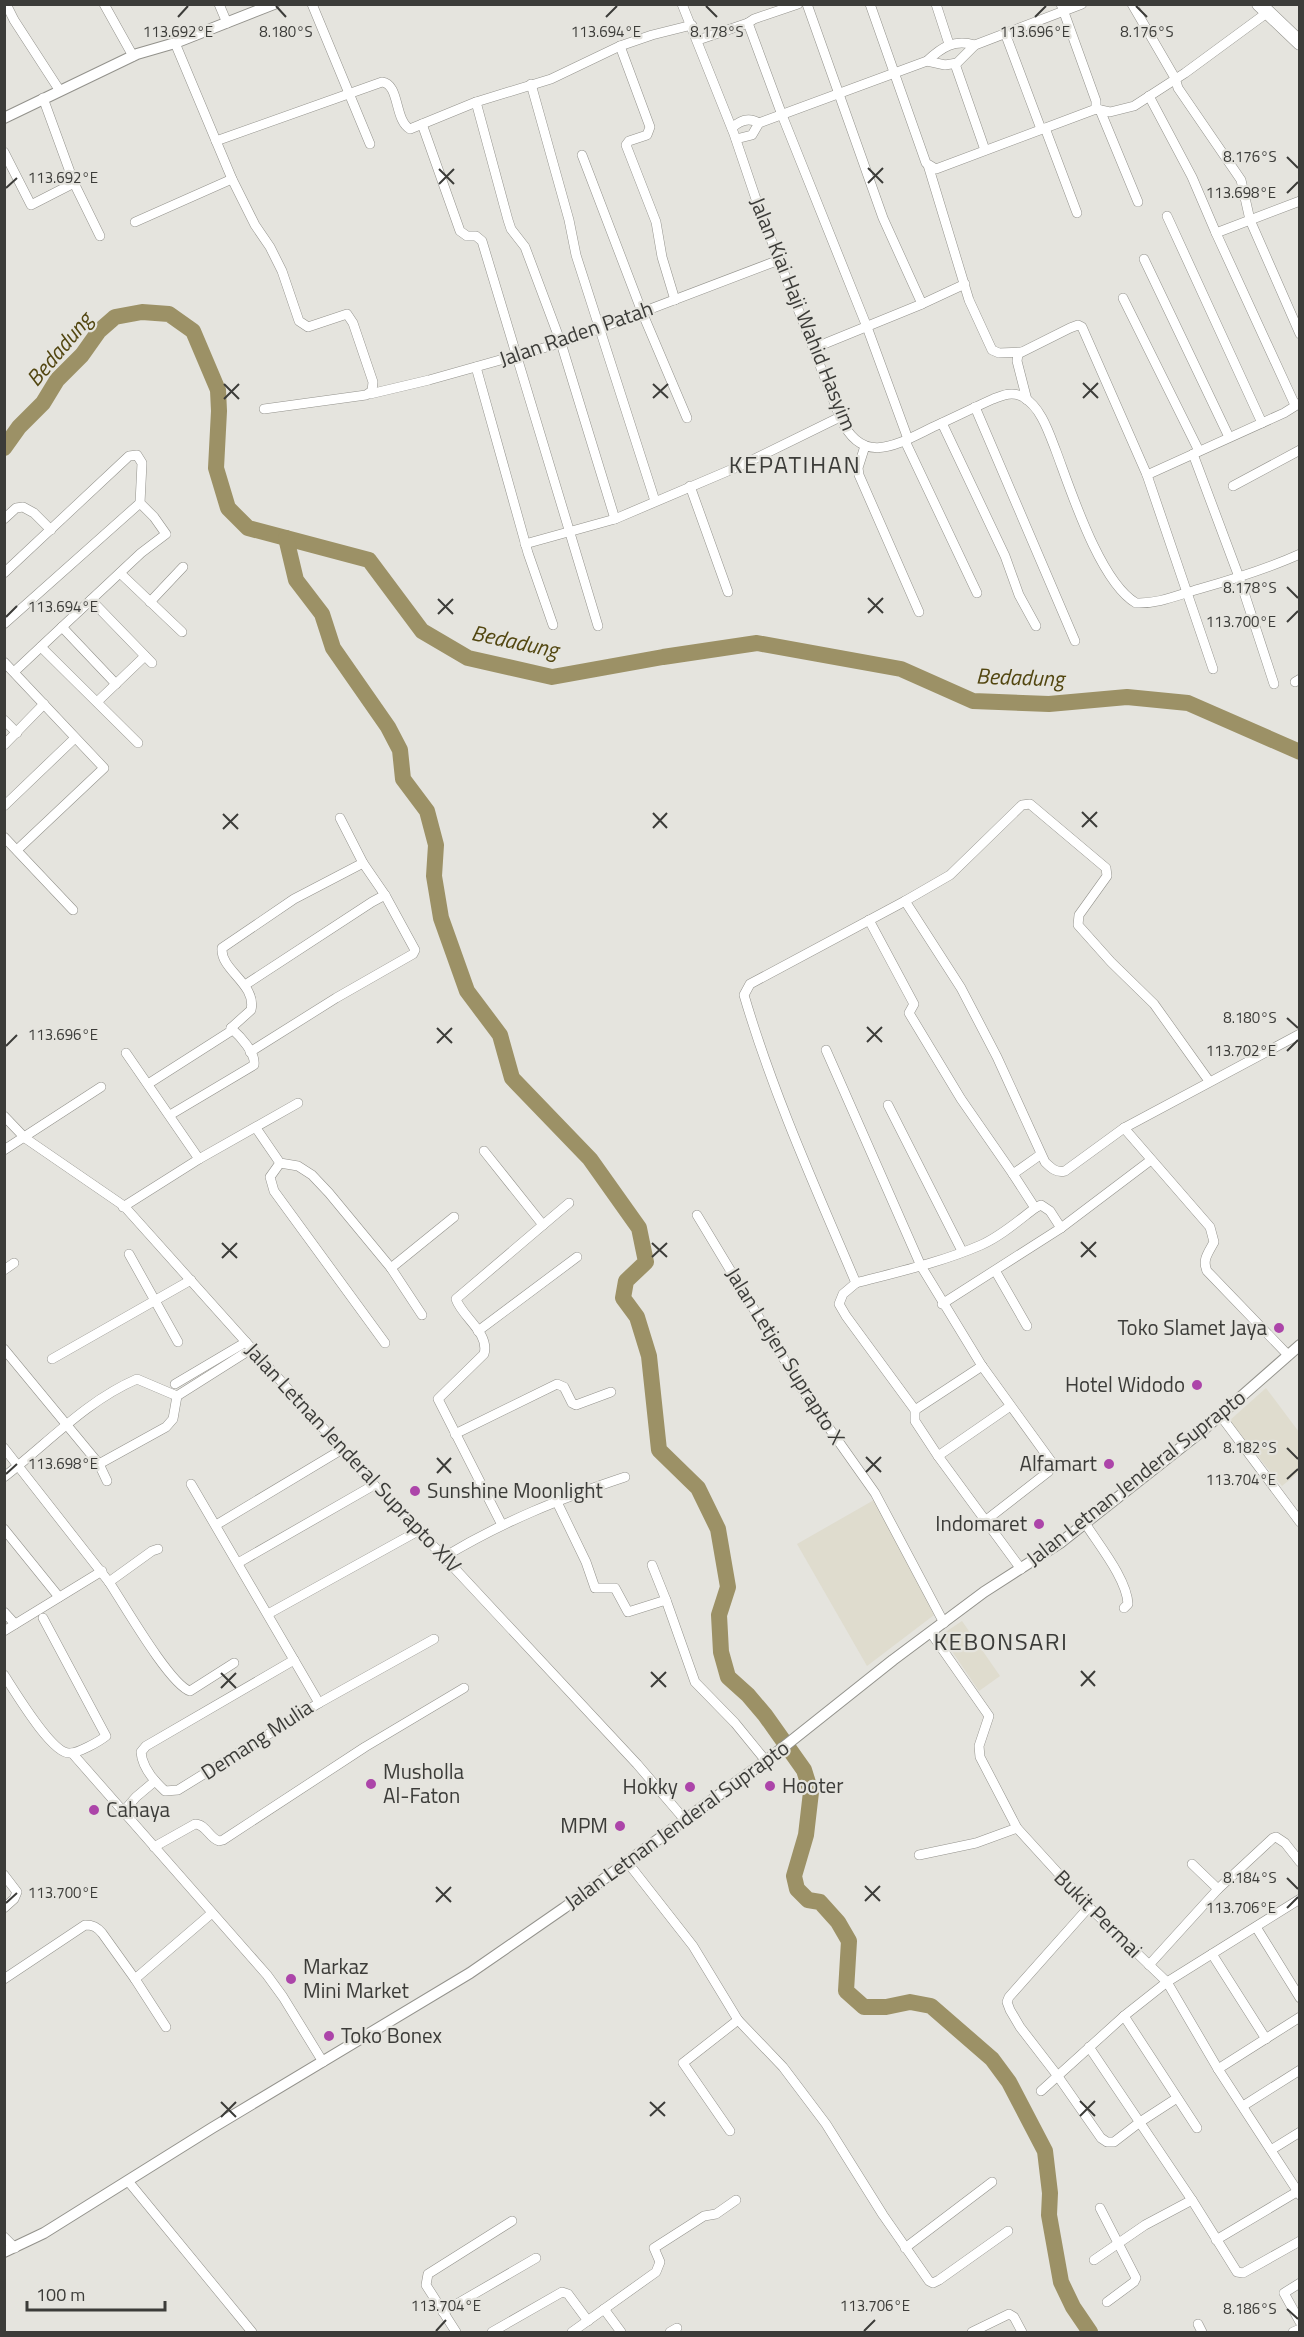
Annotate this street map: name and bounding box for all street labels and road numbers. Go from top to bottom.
street label: Jalan Kiai Haji Wahid Hasyim [742,192,866,435]
street label: Jalan Raden Patah [494,292,657,374]
street label: Jalan Letjen Suprapto X [718,1260,854,1451]
street label: Jalan Letnan Jenderal Suprapto XIV [238,1335,469,1580]
street label: Jalan Letnan Jenderal Suprapto [1019,1381,1252,1573]
street label: Demang Mulia [194,1691,319,1787]
street label: Jalan Letnan Jenderal Suprapto [557,1732,795,1917]
street label: Bukit Permai [1047,1862,1150,1965]

